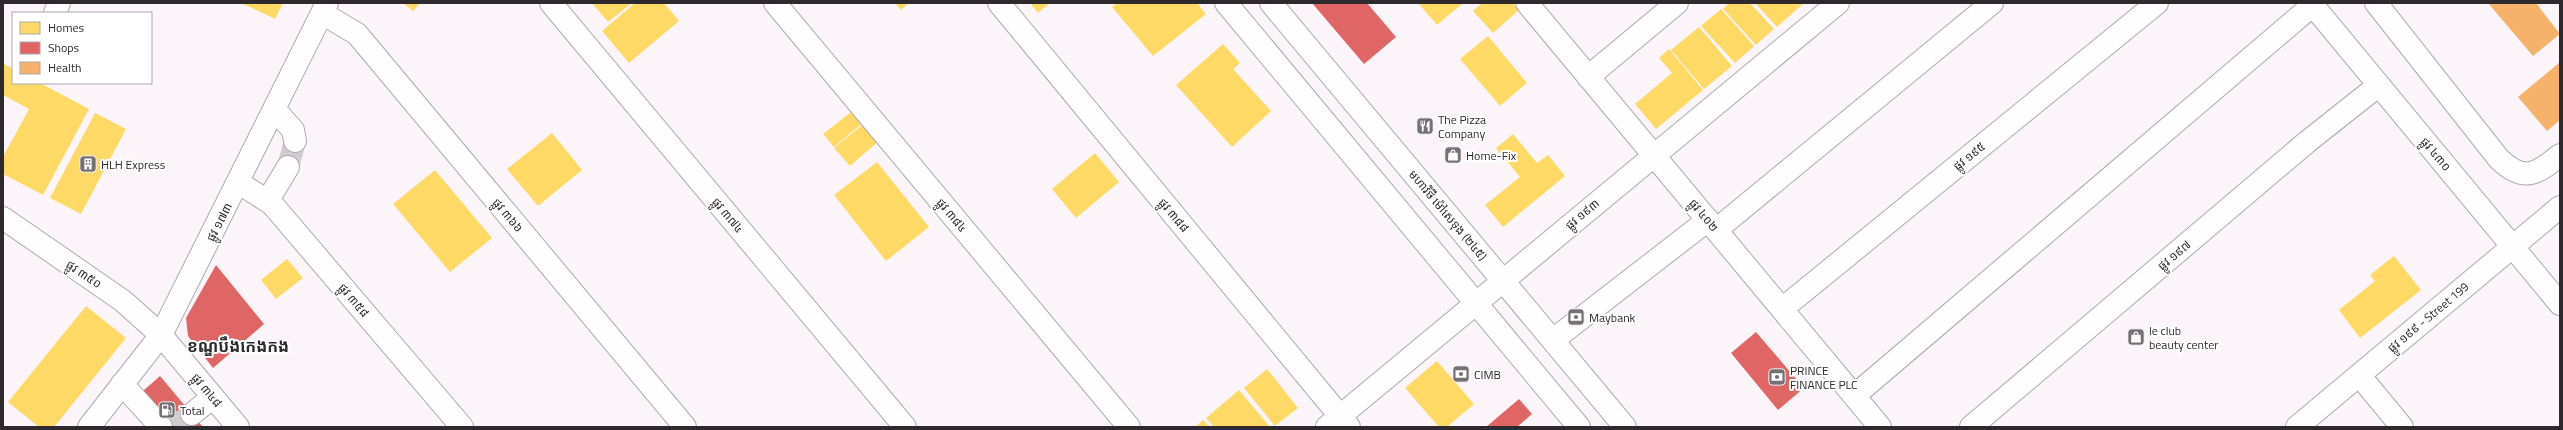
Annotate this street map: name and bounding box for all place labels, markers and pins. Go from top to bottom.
place label: The Pizza Company [1438,110,1486,143]
restaurant icon: The Pizza Company [1415,116,1435,136]
shop icon: Home-Fix [1443,145,1463,165]
place label: Home-Fix [1466,146,1517,165]
building icon: HLH Express [78,154,98,174]
place label: HLH Express [101,155,166,174]
bank icon: Maybank [1566,307,1586,327]
place label: Maybank [1589,308,1636,327]
place label: le club beauty center [2149,321,2218,354]
shop icon: le club beauty center [2126,327,2146,347]
place label: PRINCE FINANCE PLC [1790,361,1858,394]
bank icon: CIMB [1451,364,1471,384]
place label: CIMB [1474,365,1501,384]
bank icon: PRINCE FINANCE PLC [1767,367,1787,387]
fuel station icon: Total [157,400,177,420]
place label: Total [180,401,205,420]

